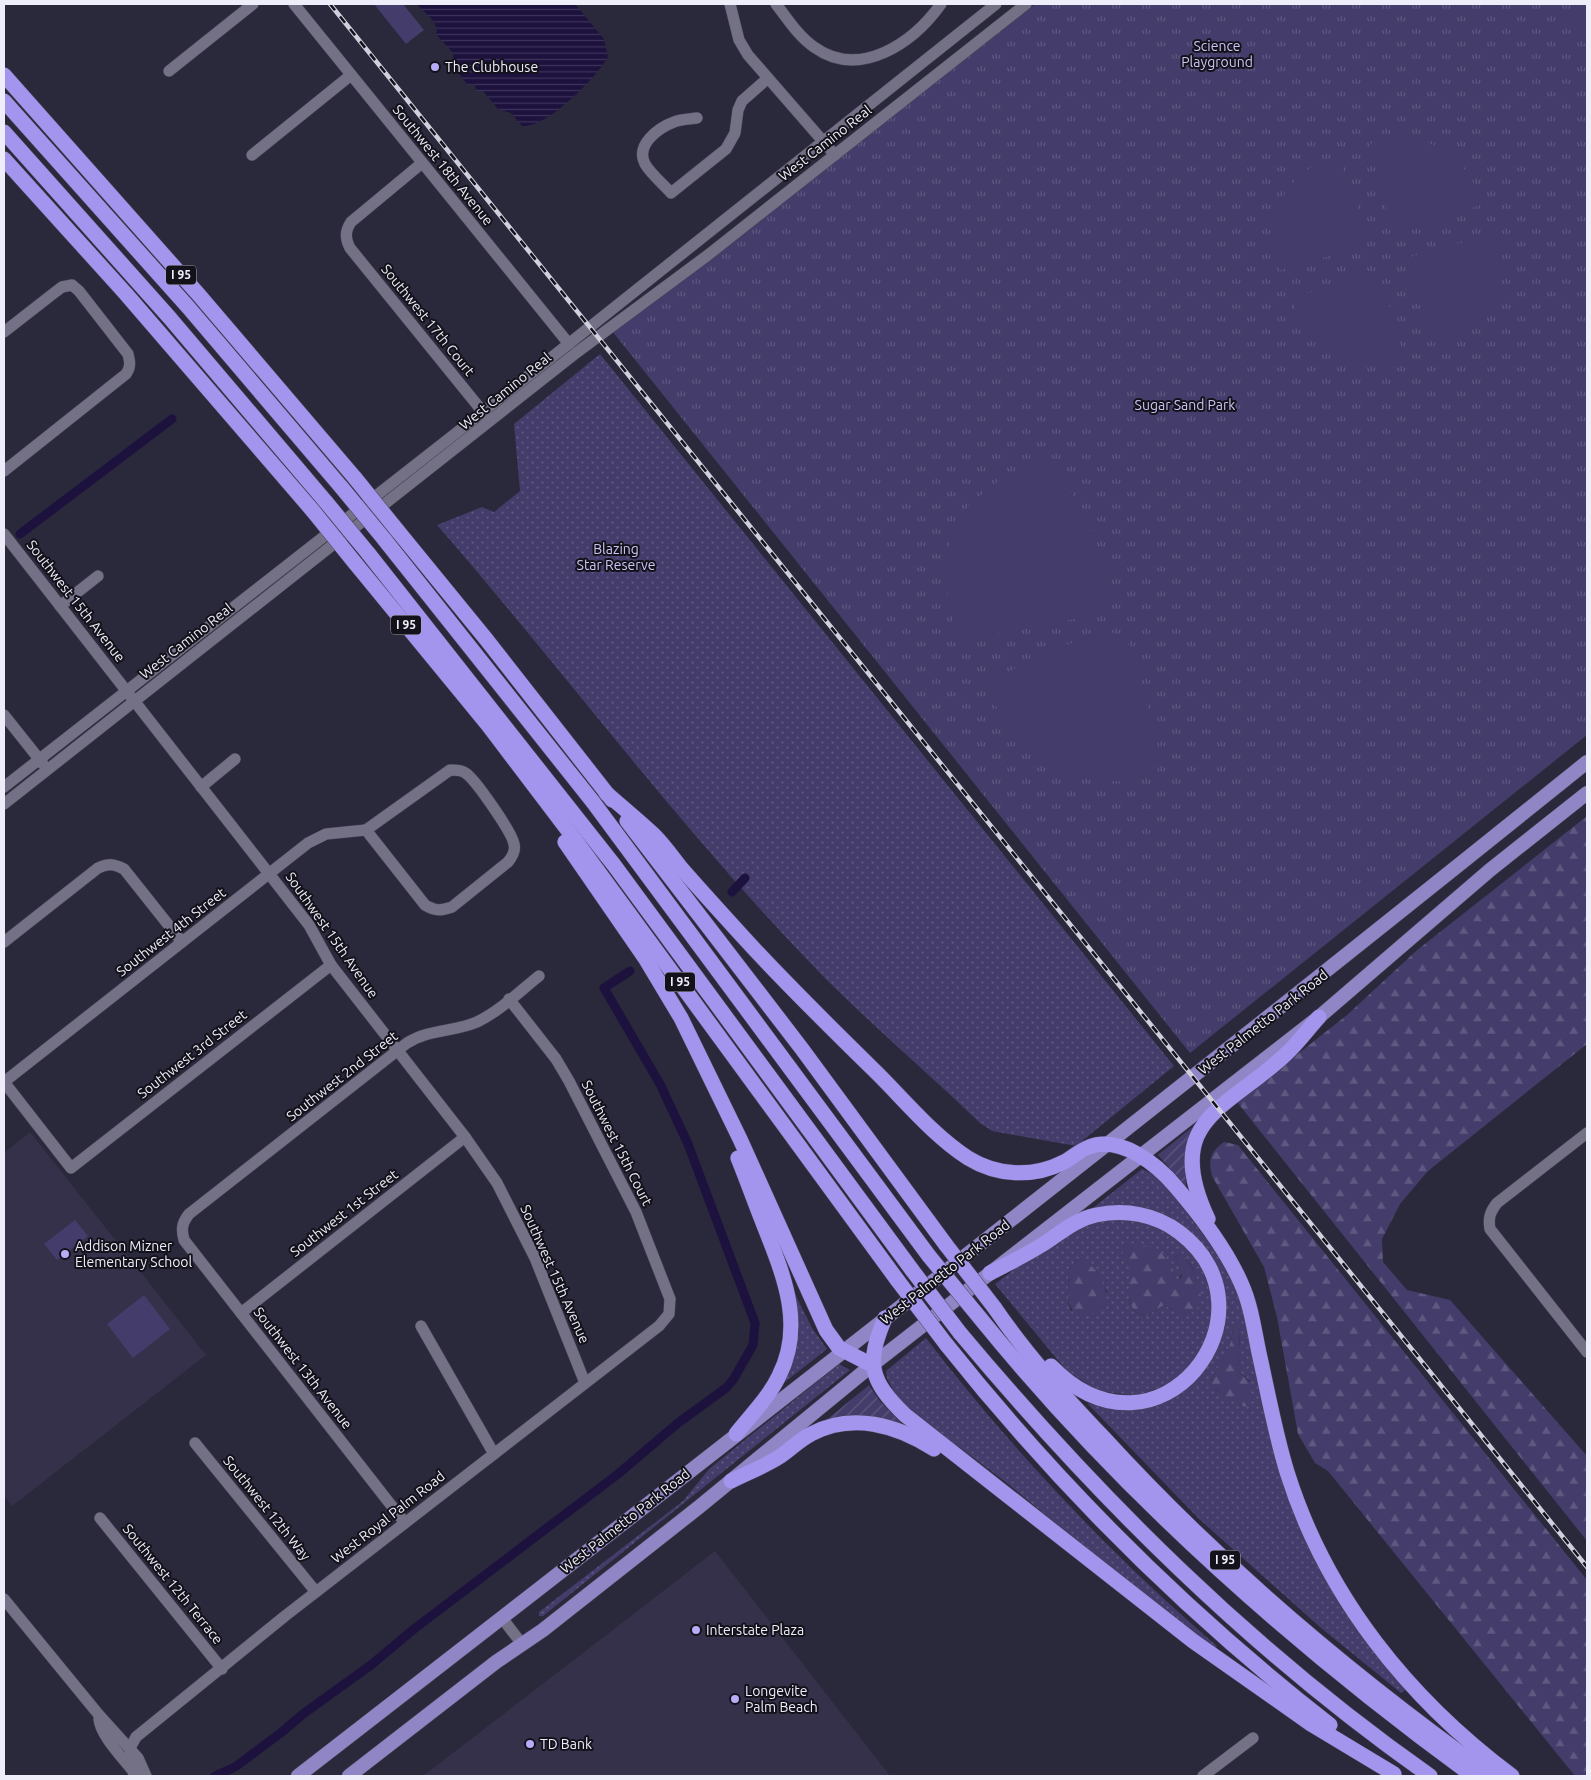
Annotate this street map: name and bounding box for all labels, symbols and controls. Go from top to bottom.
park label: Science Playground [1181,38,1253,70]
place label: The Clubhouse [445,59,538,75]
marker: The Clubhouse [429,61,441,73]
street label: Southwest 18th Avenue [390,102,496,228]
street label: West Camino Real [775,102,875,184]
street label: Southwest 17th Court [378,261,478,379]
road number: I 95 [166,266,196,284]
street label: West Camino Real [456,349,554,433]
park label: Sugar Sand Park [1135,397,1235,413]
street label: Southwest 15th Avenue [24,537,128,665]
park label: Blazing Star Reserve [577,541,655,573]
street label: West Camino Real [136,600,236,682]
road number: I 95 [391,616,421,634]
street label: Southwest 15th Avenue [282,869,382,1001]
street label: Southwest 4th Street [113,884,229,980]
street label: West Palmetto Park Road [1195,966,1331,1078]
road number: I 95 [665,972,695,992]
street label: Southwest 3rd Street [134,1006,250,1102]
street label: Southwest 2nd Street [283,1027,401,1124]
street label: Southwest 15th Court [578,1078,656,1209]
street label: Southwest 1st Street [287,1166,401,1260]
street label: Southwest 15th Avenue [517,1202,593,1346]
street label: West Palmetto Park Road [877,1216,1013,1328]
place label: Addison Mizner Elementary School [75,1238,193,1270]
marker: Addison Mizner Elementary School [59,1248,71,1260]
street label: Southwest 13th Avenue [251,1304,355,1432]
street label: Southwest 12th Way [220,1453,314,1564]
street label: West Palmetto Park Road [557,1465,693,1577]
street label: West Royal Palm Road [328,1468,448,1566]
street label: Southwest 12th Terrace [120,1521,226,1647]
road number: I 95 [1210,1550,1240,1570]
place label: Interstate Plaza [706,1622,804,1638]
marker: Interstate Plaza [690,1624,702,1636]
place label: Longevite Palm Beach [745,1683,818,1715]
marker: Longevite Palm Beach [729,1693,741,1705]
place label: TD Bank [540,1736,592,1752]
marker: TD Bank [524,1738,536,1750]

